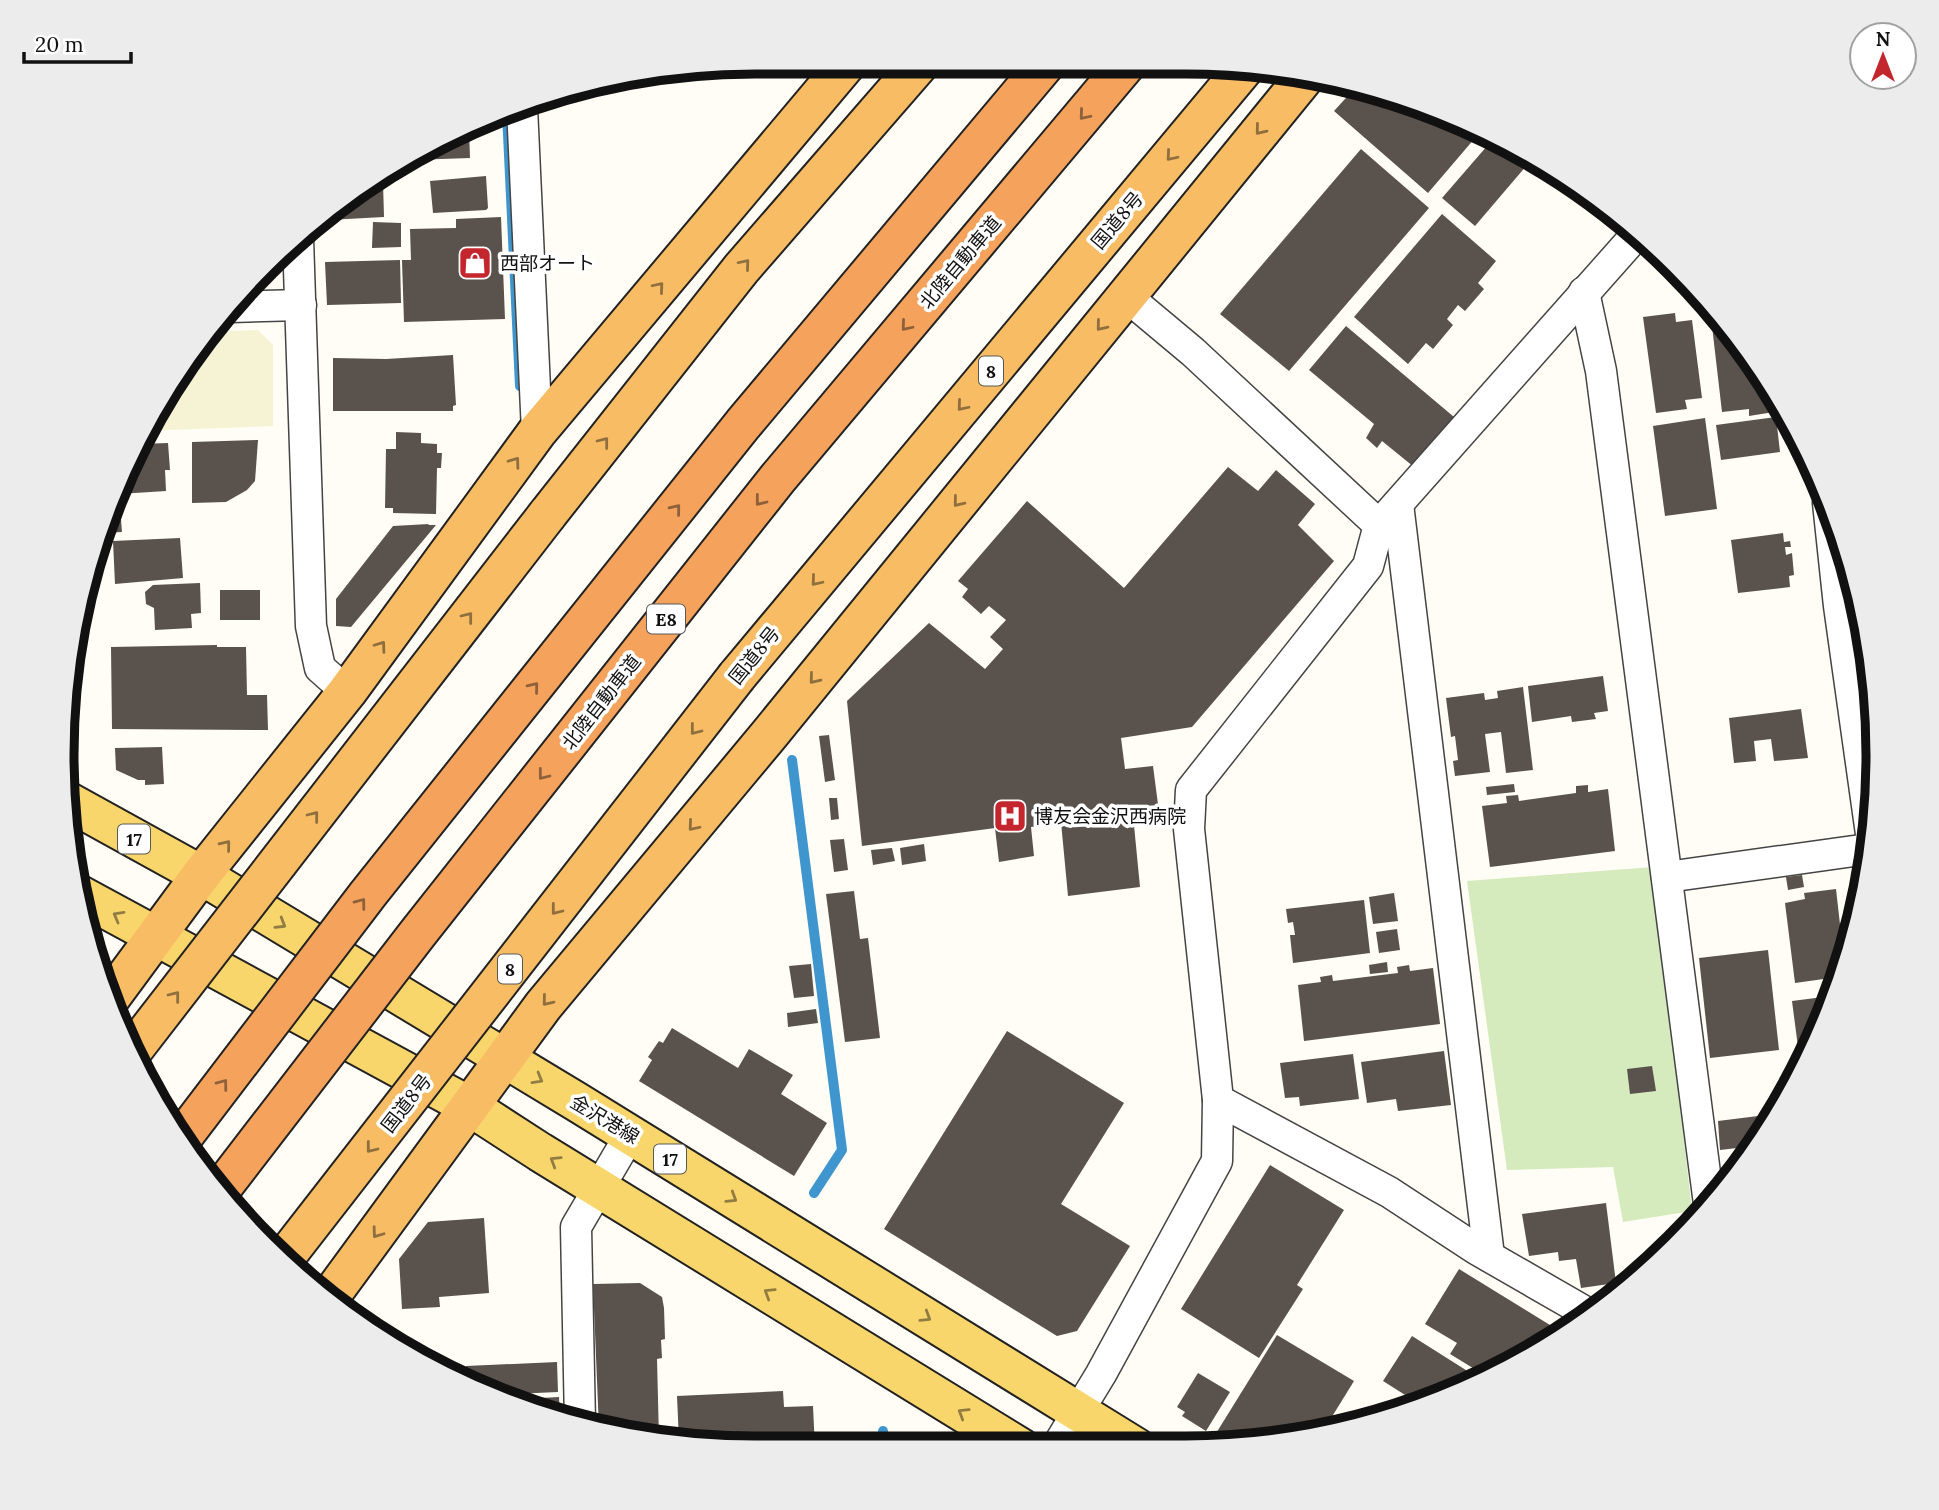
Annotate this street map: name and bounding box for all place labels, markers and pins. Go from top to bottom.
shop icon: 西部オート [456,244,494,282]
place label: 西部オート [500,251,595,275]
hospital icon: 博友会金沢西病院 [991,797,1029,835]
place label: 博友会金沢西病院 [1034,804,1186,828]

